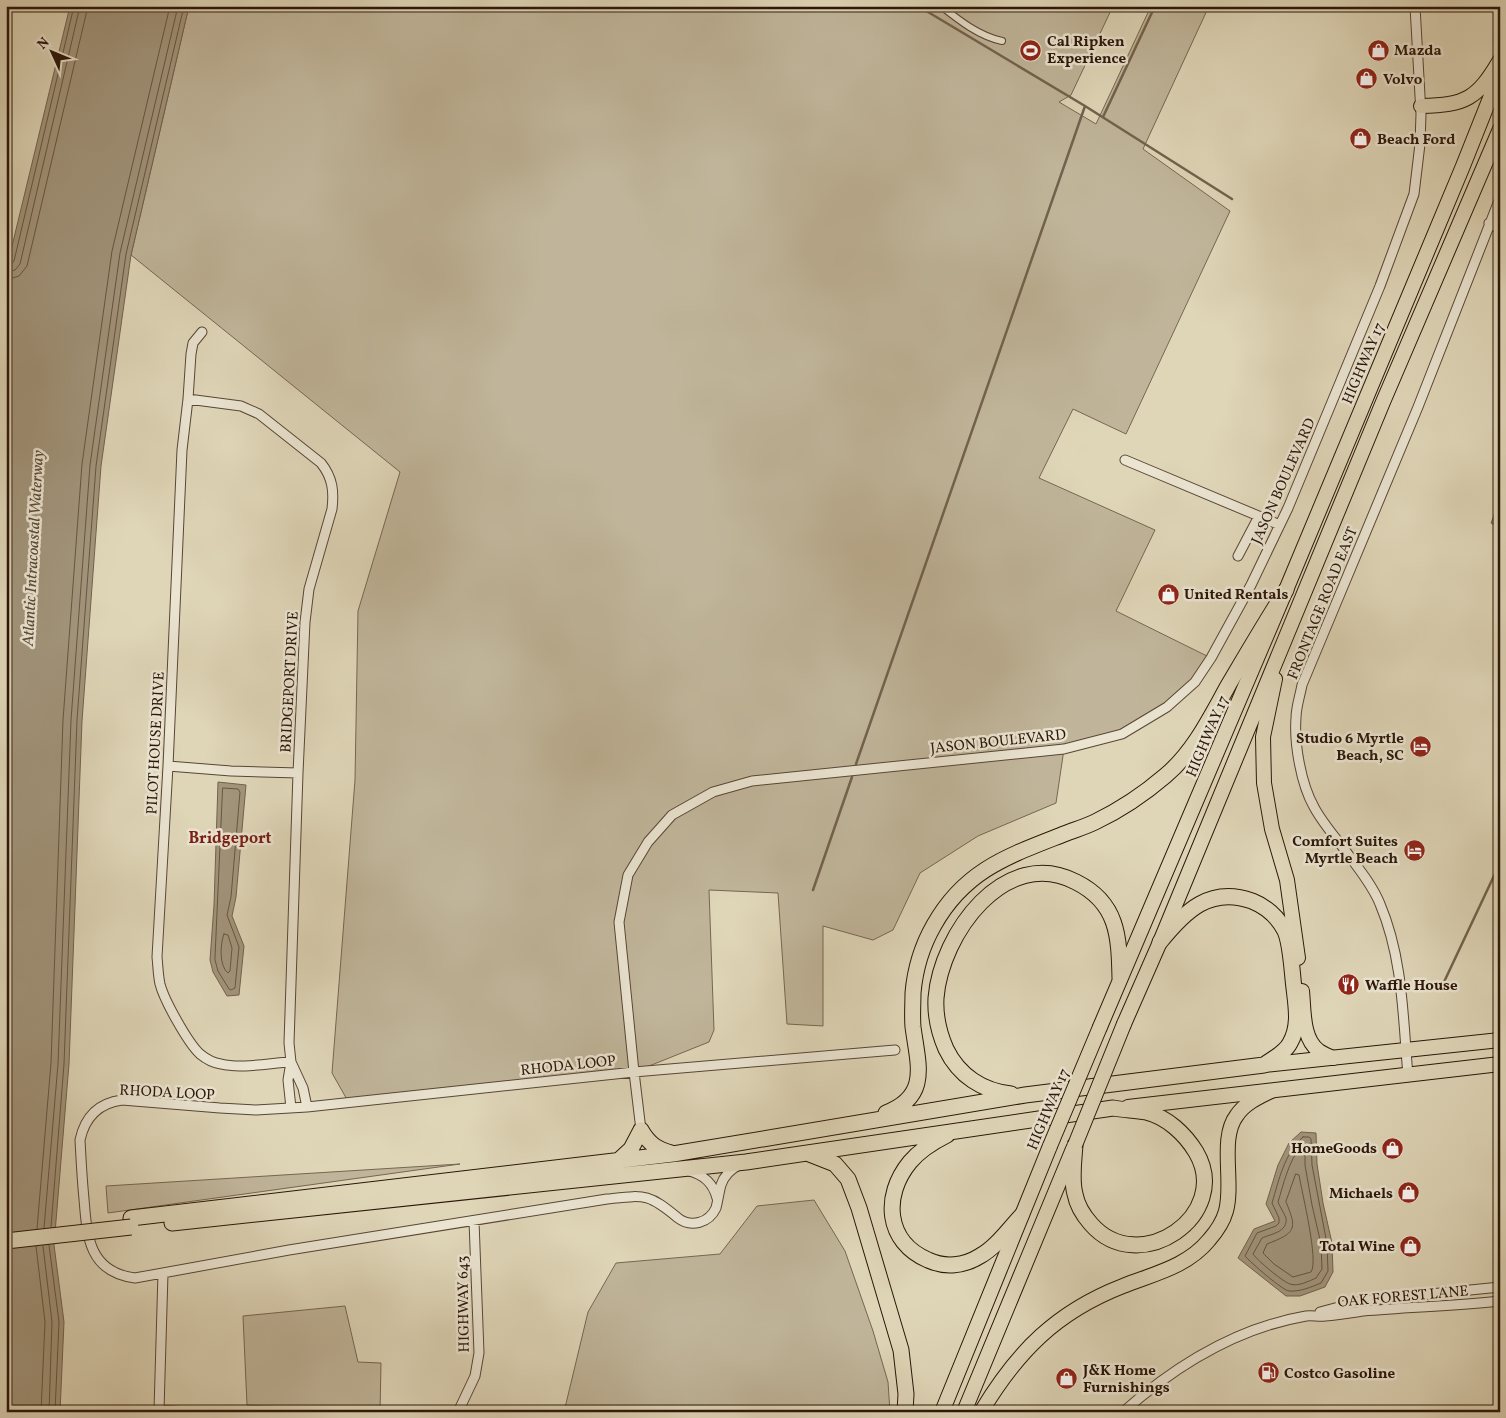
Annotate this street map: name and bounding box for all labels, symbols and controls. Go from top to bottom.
north arrow [28,28,78,78]
place label: Cal Ripken Experience [1047,32,1126,70]
text: N [33,34,54,54]
sports icon: Cal Ripken Experience [1019,38,1043,62]
shop icon: Mazda [1366,38,1390,62]
place label: Mazda [1394,41,1442,62]
shop icon: Volvo [1355,67,1379,91]
place label: Volvo [1383,70,1423,91]
shop icon: Beach Ford [1349,127,1373,151]
place label: Beach Ford [1377,130,1455,151]
street label: HIGHWAY 17 [1338,319,1391,408]
street label: JASON BOULEVARD [1247,415,1322,548]
water label: Atlantic Intracoastal Waterway [18,450,50,648]
street label: FRONTAGE ROAD EAST [1283,524,1364,683]
shop icon: United Rentals [1156,582,1180,606]
place label: United Rentals [1184,585,1288,606]
street label: BRIDGEPORT DRIVE [276,611,305,753]
street label: PILOT HOUSE DRIVE [142,671,171,815]
street label: HIGHWAY 17 [1182,692,1235,781]
street label: JASON BOULEVARD [929,725,1067,760]
place label: Studio 6 Myrtle Beach, SC [1296,729,1404,767]
hotel icon: Studio 6 Myrtle Beach, SC [1408,735,1432,759]
district label: Bridgeport [188,828,272,850]
place label: Comfort Suites Myrtle Beach [1292,832,1398,870]
hotel icon: Comfort Suites Myrtle Beach [1402,838,1426,862]
restaurant icon: Waffle House [1337,973,1361,997]
place label: Waffle House [1365,976,1458,997]
street label: RHODA LOOP [519,1051,617,1082]
street label: HIGHWAY 17 [1023,1065,1076,1154]
street label: RHODA LOOP [119,1081,216,1107]
shop icon: HomeGoods [1381,1136,1405,1160]
place label: HomeGoods [1291,1139,1377,1160]
shop icon: Michaels [1397,1181,1421,1205]
place label: Michaels [1329,1184,1393,1205]
shop icon: Total Wine [1399,1234,1423,1258]
place label: Total Wine [1319,1237,1395,1258]
street label: HIGHWAY 643 [453,1255,476,1353]
street label: OAK FOREST LANE [1337,1281,1469,1314]
place label: J&K Home Furnishings [1082,1361,1170,1399]
fuel station icon: Costco Gasoline [1256,1361,1280,1385]
place label: Costco Gasoline [1284,1364,1396,1385]
shop icon: J&K Home Furnishings [1055,1367,1079,1391]

